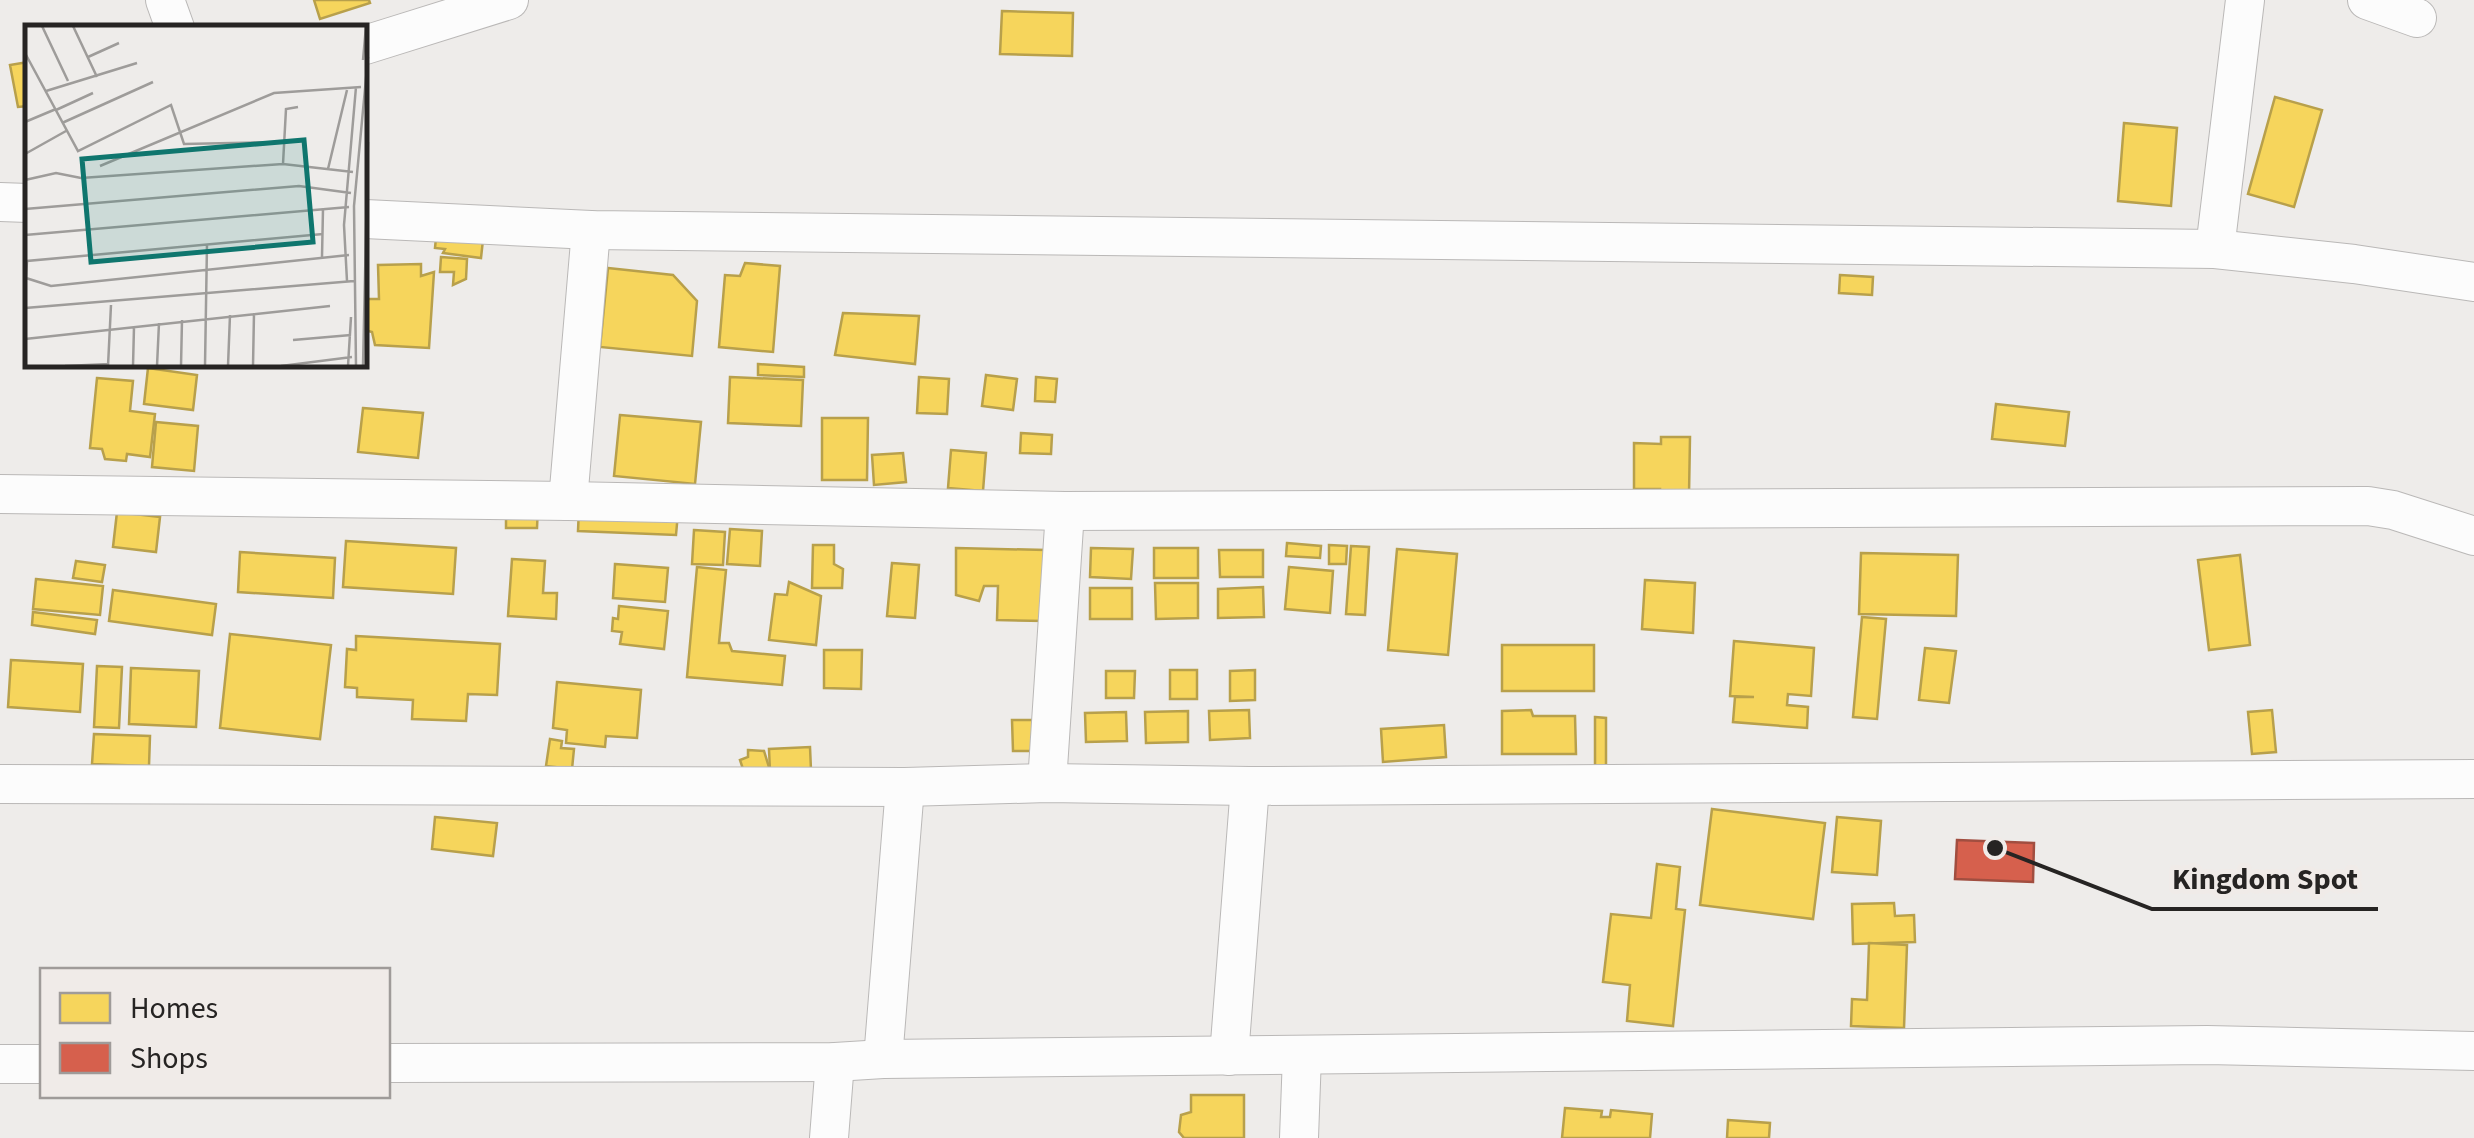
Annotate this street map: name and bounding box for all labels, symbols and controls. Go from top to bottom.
inset map [25,25,368,368]
callout: Kingdom Spot [2152,849,2378,909]
text: Kingdom Spot [2172,858,2359,901]
legend [40,968,390,1098]
text: Homes [130,987,218,1030]
text: Shops [130,1037,208,1080]

